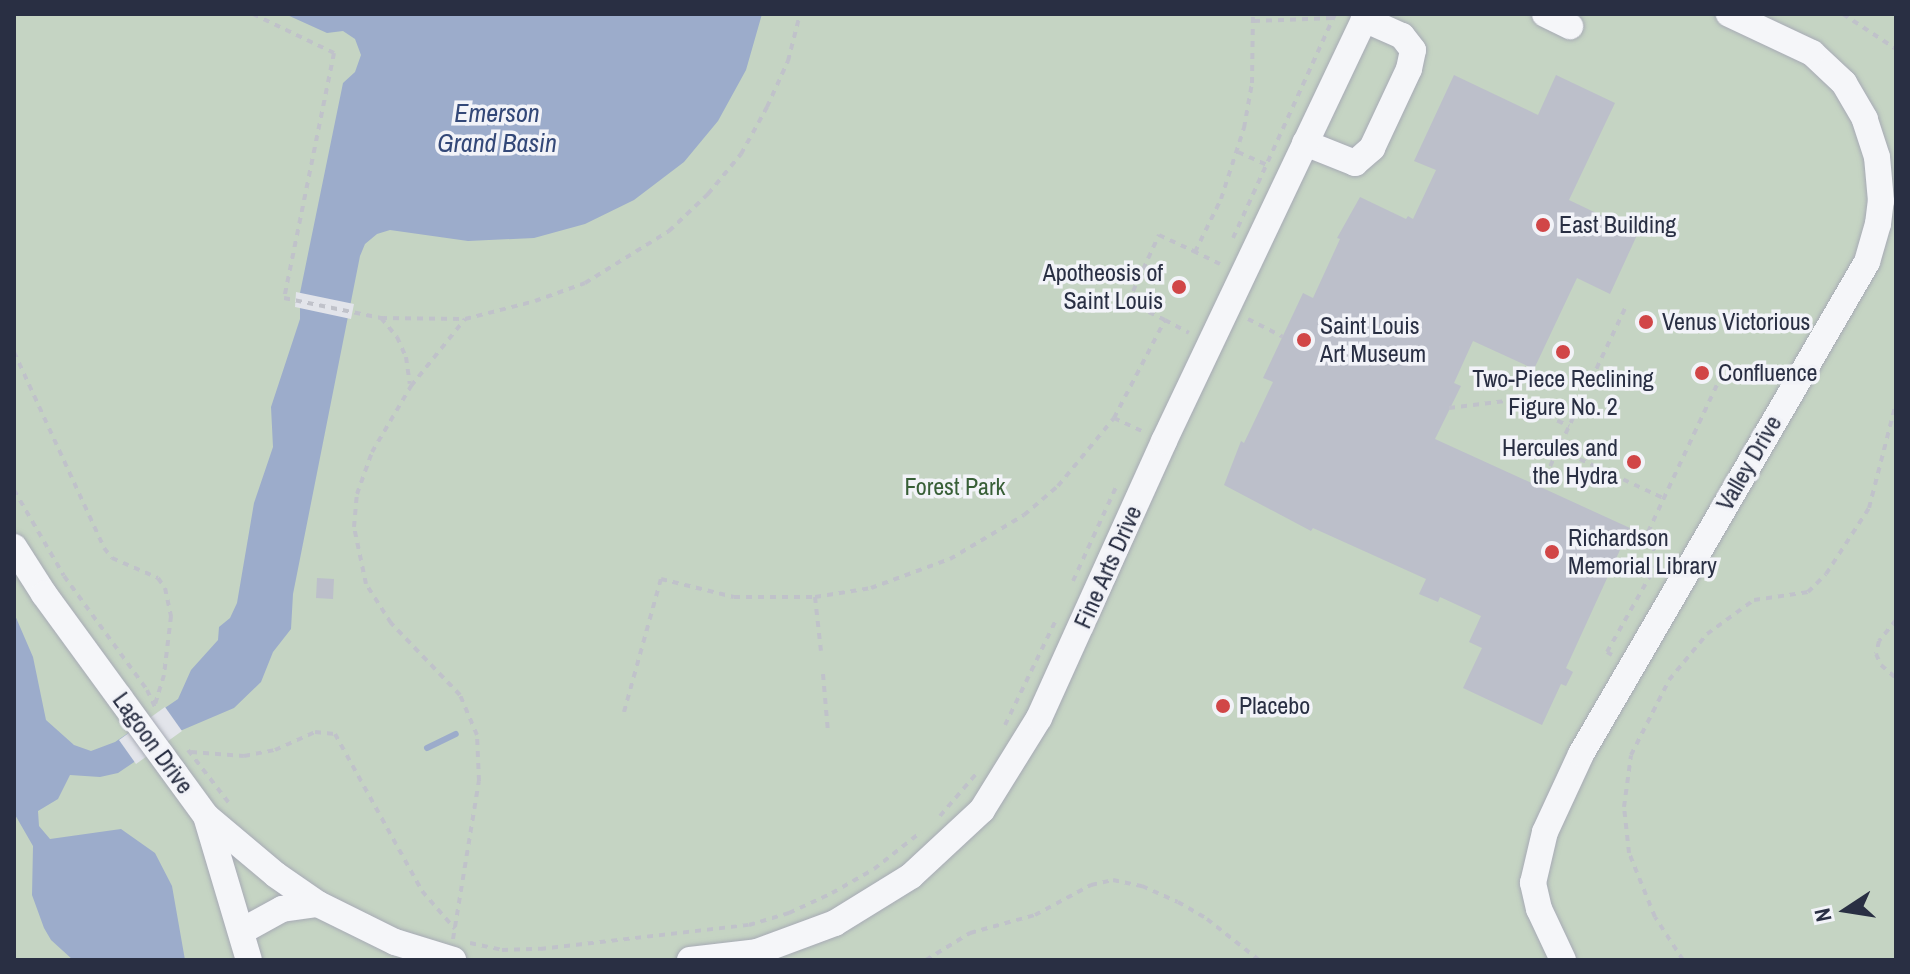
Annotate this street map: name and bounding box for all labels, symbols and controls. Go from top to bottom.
water label: Emerson Grand Basin [437,97,557,158]
place label: East Building [1559,211,1676,239]
marker: East Building [1534,216,1552,234]
place label: Apotheosis of Saint Louis [1043,259,1163,315]
marker: Apotheosis of Saint Louis [1170,278,1188,296]
place label: Venus Victorious [1662,308,1810,336]
place label: Saint Louis Art Museum [1320,312,1426,368]
marker: Venus Victorious [1637,313,1655,331]
marker: Saint Louis Art Museum [1295,331,1313,349]
marker: Two-Piece Reclining Figure No. 2 [1554,343,1572,361]
place label: Confluence [1718,359,1818,387]
marker: Confluence [1693,364,1711,382]
place label: Two-Piece Reclining Figure No. 2 [1472,365,1654,421]
street label: Valley Drive [1710,410,1788,516]
place label: Hercules and the Hydra [1502,434,1618,490]
marker: Hercules and the Hydra [1625,453,1643,471]
park label: Forest Park [905,473,1005,501]
street label: Fine Arts Drive [1068,501,1148,633]
place label: Richardson Memorial Library [1568,524,1717,580]
marker: Richardson Memorial Library [1543,543,1561,561]
street label: Lagoon Drive [107,687,199,799]
place label: Placebo [1239,692,1310,720]
marker: Placebo [1214,697,1232,715]
north arrow [1806,870,1886,950]
text: N [1806,905,1839,924]

